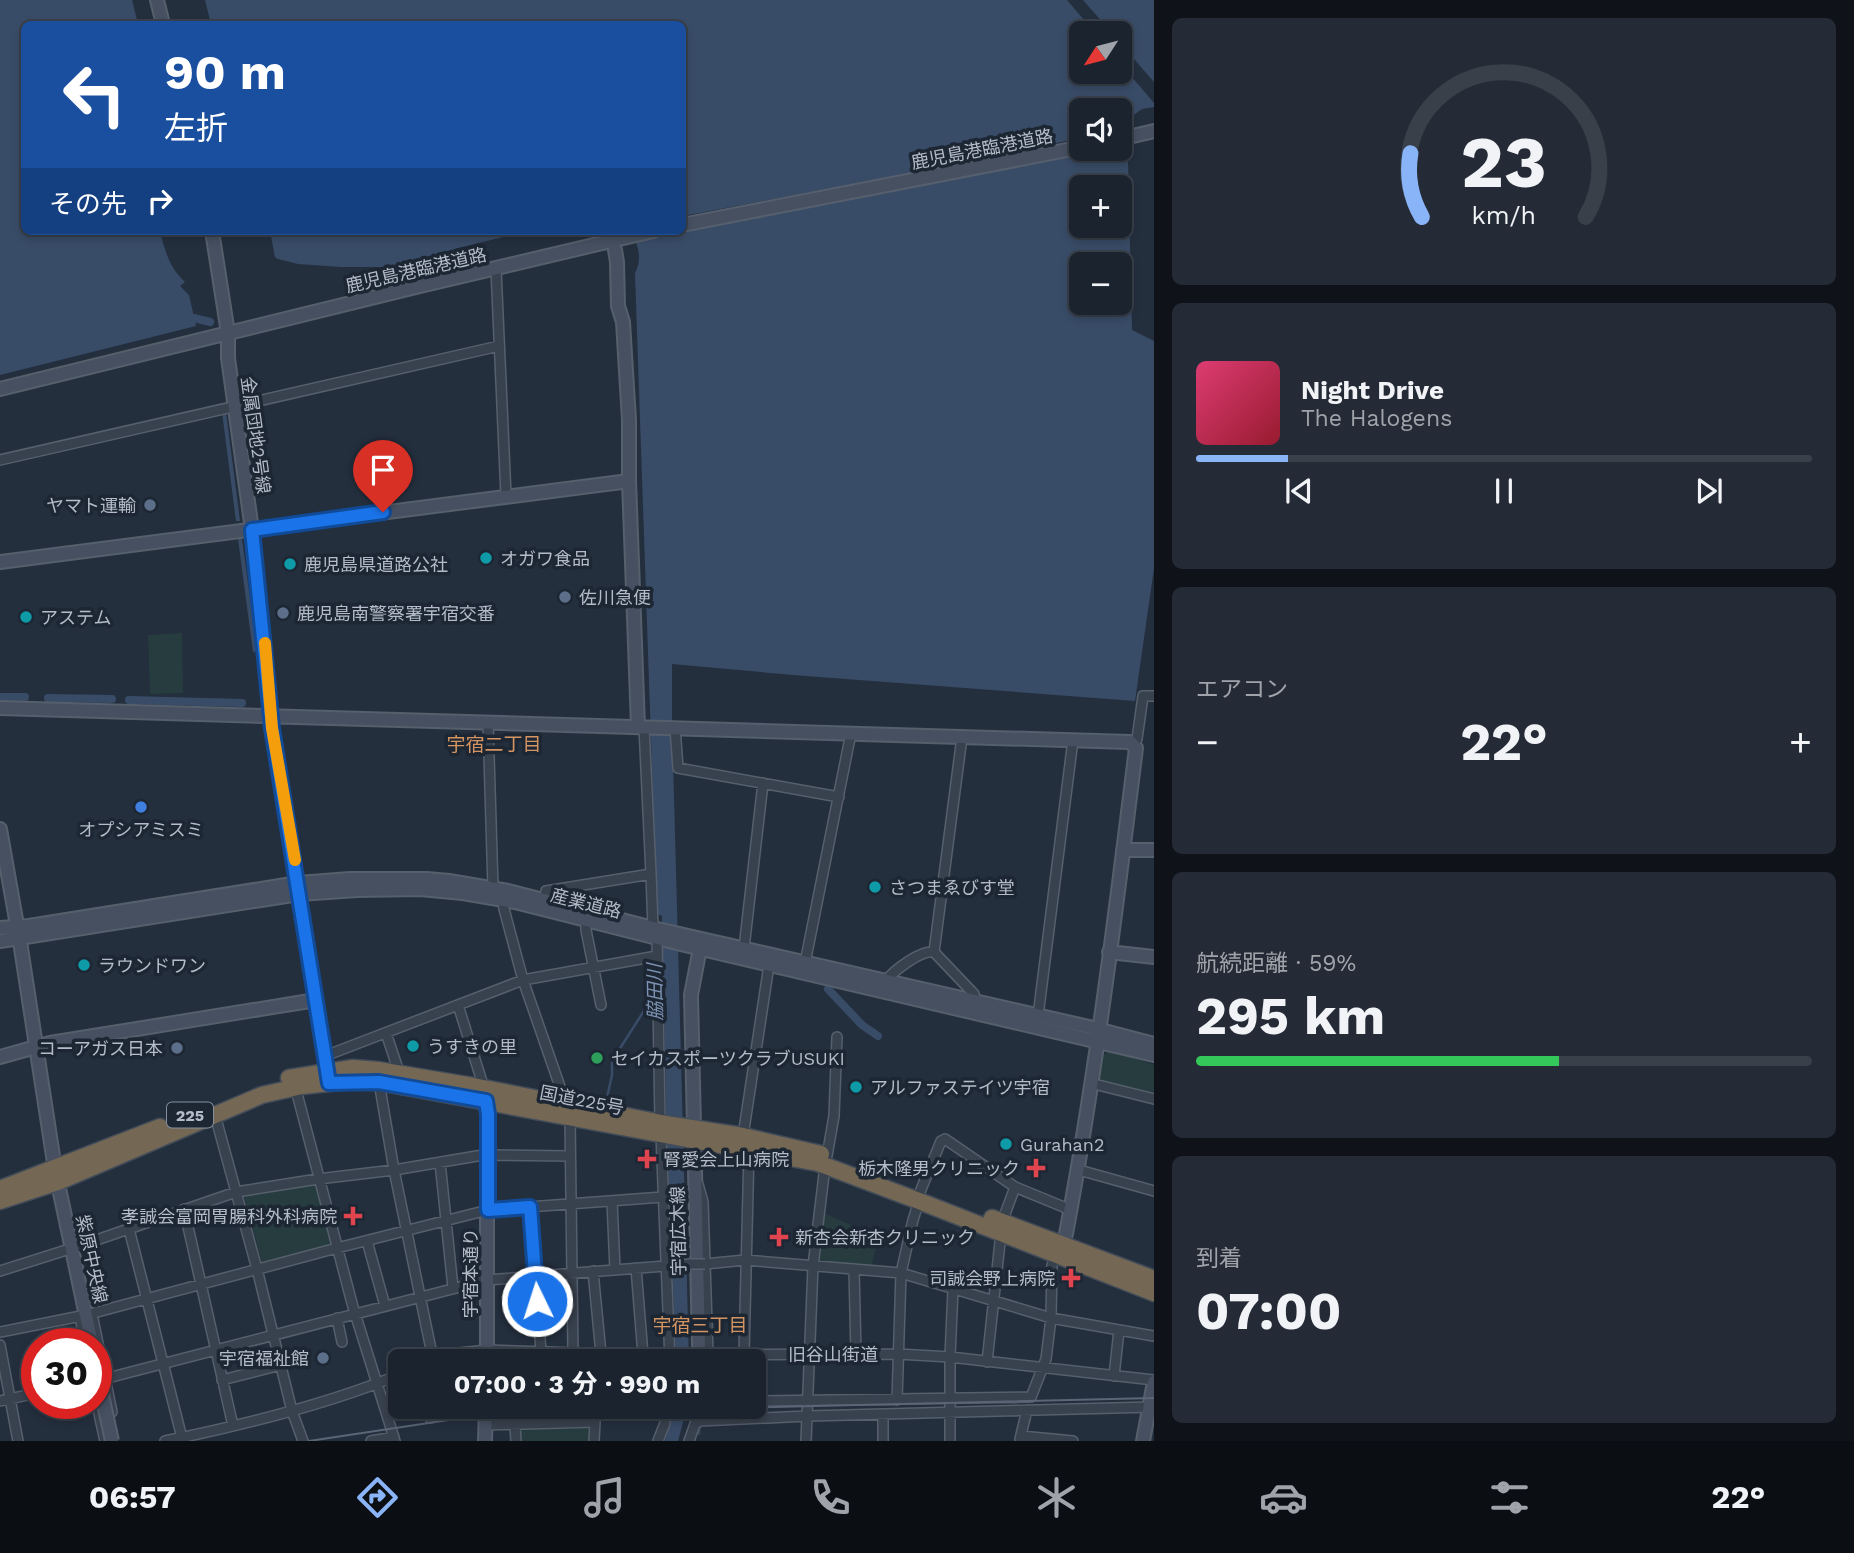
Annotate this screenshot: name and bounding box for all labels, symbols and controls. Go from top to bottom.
north arrow [1069,21,1132,84]
map controls [1069,21,1132,315]
text: 90 m [164,43,286,101]
icon: left [49,49,140,140]
button: sound [1069,98,1132,161]
text: 左折 [164,109,228,147]
text: 23 [1461,120,1547,206]
street label: 鹿児島港臨港道路 [909,125,1055,173]
button: + [1069,175,1132,238]
icon: right [141,182,179,220]
text: その先 [49,189,127,219]
text: km/h [1472,201,1536,230]
street label: 鹿児島港臨港道路 [343,244,489,296]
button: − [1069,252,1132,315]
street label: 金属団地2号線 [237,375,275,495]
text: Night Drive [1301,375,1444,405]
text: The Halogens [1301,405,1452,432]
pin [353,440,413,512]
icon: arrive [364,451,402,489]
icon: previous [1280,472,1318,510]
icon: pause [1485,472,1523,510]
icon: next [1690,472,1728,510]
place label: ヤマト運輸 [46,495,136,516]
marker: ヤマト運輸 [142,497,158,513]
place label: オガワ食品 [500,548,590,569]
marker: オガワ食品 [478,550,494,566]
place label: 鹿児島県道路公社 [304,554,448,575]
marker: 鹿児島県道路公社 [282,556,298,572]
place label: 佐川急便 [579,587,651,608]
marker: 佐川急便 [557,589,573,605]
place label: 鹿児島南警察署宇宿交番 [297,603,495,624]
marker: 鹿児島南警察署宇宿交番 [275,605,291,621]
place label: アステム [40,607,111,628]
marker: アステム [18,609,34,625]
text: エアコン [1196,676,1288,703]
text: 22° [1460,712,1548,773]
text: − [1196,720,1219,764]
text: + [1789,720,1812,764]
district label: 宇宿二丁目 [446,733,542,756]
marker: オプシアミスミ [133,799,149,815]
place label: オプシアミスミ [78,819,204,840]
place label: さつまゑびす堂 [889,877,1015,898]
marker: さつまゑびす堂 [867,879,883,895]
street label: 産業道路 [549,884,623,922]
text: 航続距離 · 59% [1196,950,1356,977]
place label: ラウンドワン [98,955,206,976]
marker: ラウンドワン [76,957,92,973]
water label: 脇田川 [643,961,667,1021]
text: 295 km [1196,986,1385,1047]
place label: うすきの里 [427,1036,517,1057]
place label: コーアガス日本 [38,1038,163,1059]
marker: うすきの里 [405,1038,421,1054]
marker: コーアガス日本 [169,1040,185,1056]
place label: セイカスポーツクラブUSUKI [611,1048,845,1069]
marker: セイカスポーツクラブUSUKI [589,1050,605,1066]
place label: アルファステイツ宇宿 [870,1077,1050,1098]
marker: アルファステイツ宇宿 [848,1079,864,1095]
street label: 国道225号 [538,1082,626,1118]
road number: 225 [167,1102,213,1128]
place label: Gurahan2 [1020,1134,1104,1155]
marker: Gurahan2 [998,1136,1014,1152]
marker: 腎愛会上山病院 [637,1149,657,1169]
place label: 腎愛会上山病院 [663,1149,789,1170]
place label: 栃木隆男クリニック [858,1158,1020,1179]
marker: 栃木隆男クリニック [1026,1158,1046,1178]
street label: 宇宿広木線 [667,1186,689,1276]
place label: 孝誠会富岡胃腸科外科病院 [121,1206,337,1227]
marker: 孝誠会富岡胃腸科外科病院 [343,1206,363,1226]
street label: 紫原中央線 [72,1213,112,1305]
marker: 新杏会新杏クリニック [769,1227,789,1247]
place label: 新杏会新杏クリニック [795,1227,975,1248]
street label: 宇宿本通り [460,1228,481,1318]
text: 到着 [1196,1245,1242,1272]
position arrow [500,1264,574,1338]
place label: 司誠会野上病院 [929,1268,1055,1289]
marker: 司誠会野上病院 [1061,1268,1081,1288]
text: 07:00 [1196,1281,1342,1342]
district label: 宇宿三丁目 [652,1314,748,1337]
speed limit sign: 30 [21,1328,112,1419]
street label: 旧谷山街道 [788,1344,878,1365]
place label: 宇宿福祉館 [219,1348,309,1369]
marker: 宇宿福祉館 [315,1350,331,1366]
text: 07:00 · 3 分 · 990 m [454,1369,700,1399]
icon: directions [353,1473,402,1522]
icon: music [580,1473,629,1522]
icon: phone [806,1473,855,1522]
icon: climate [1032,1473,1081,1522]
icon: car [1259,1473,1308,1522]
icon: filters [1485,1473,1534,1522]
text: 06:57 [89,1478,176,1516]
text: 22° [1711,1478,1765,1516]

